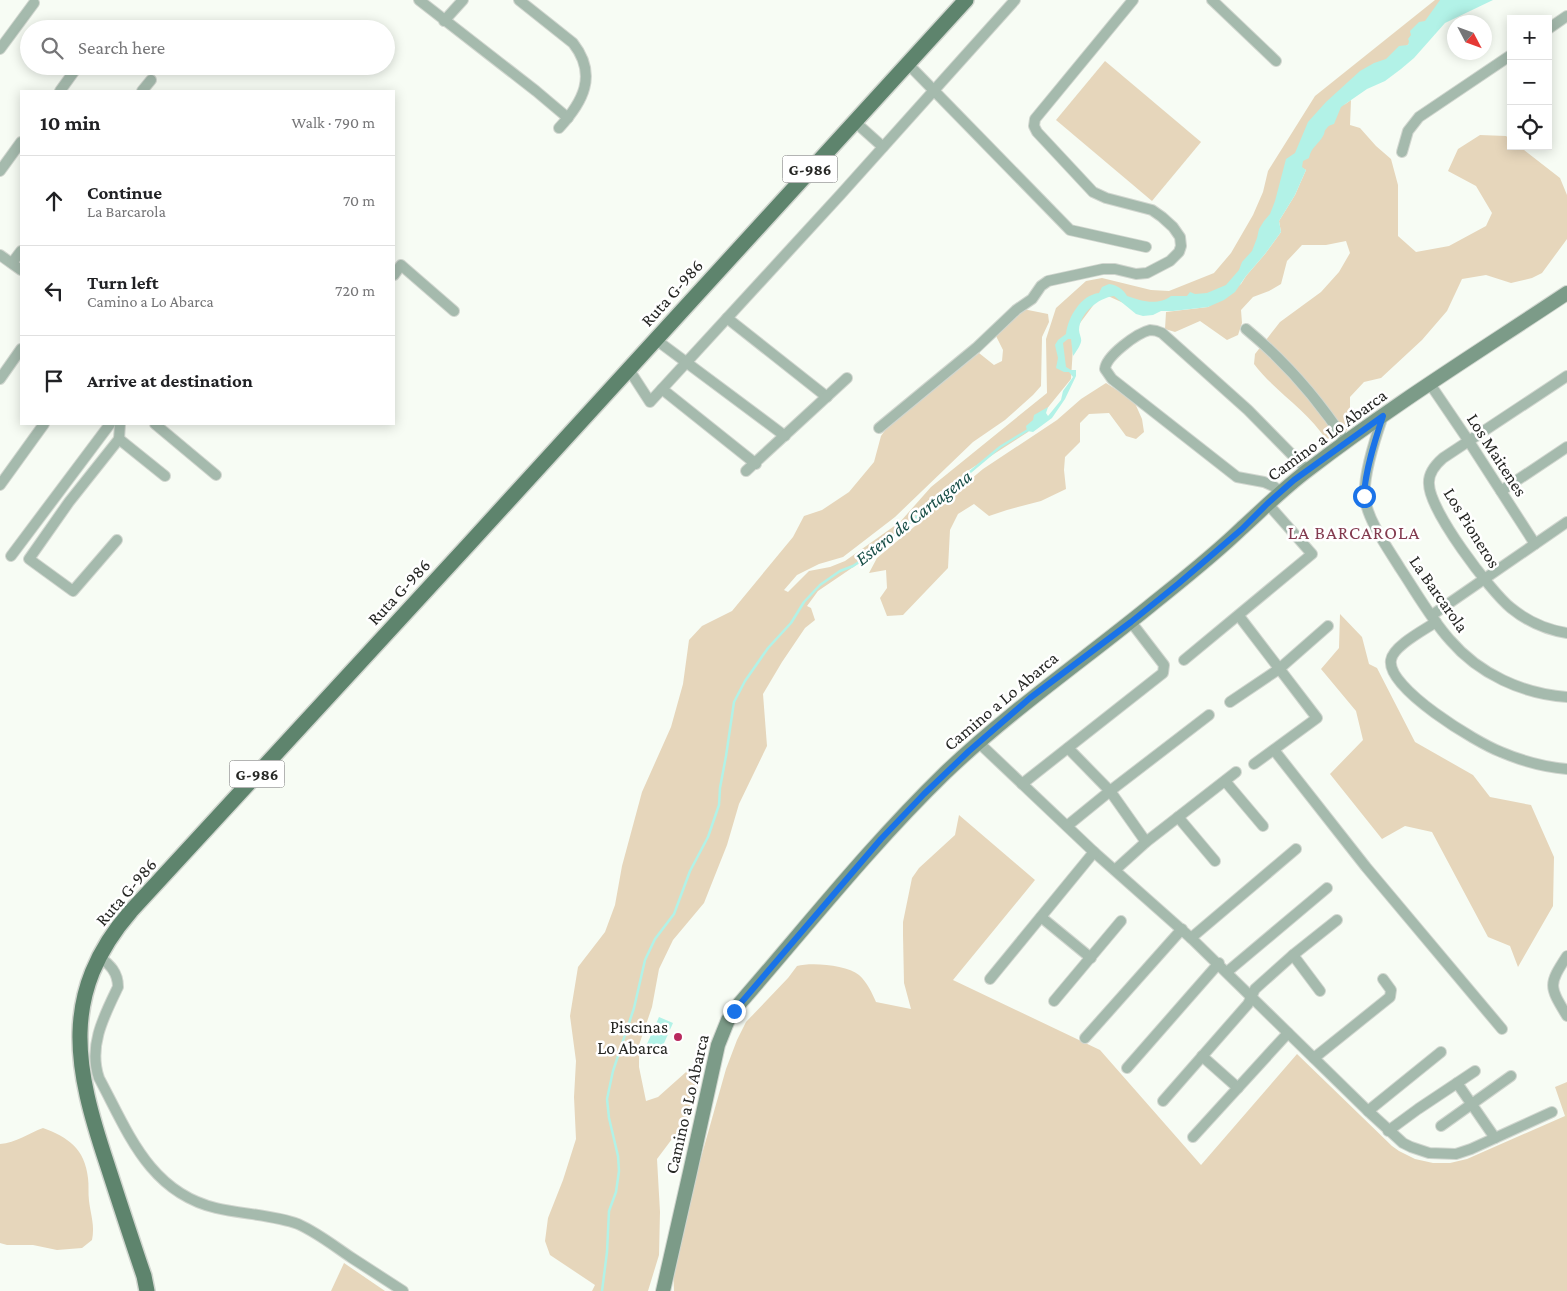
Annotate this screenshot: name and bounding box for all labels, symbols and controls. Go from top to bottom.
north arrow [1447,15,1492,60]
map controls [1507,15,1552,150]
button: + [1507,15,1552,60]
search box [20,20,395,75]
icon: search [38,34,66,62]
text: Search here [78,37,165,58]
button: − [1507,60,1552,105]
button: locate [1507,105,1552,150]
text: 10 min [40,111,101,135]
text: Walk · 790 m [292,114,375,131]
road number: G-986 [782,156,838,182]
text: Continue [87,182,162,203]
icon: ahead [40,187,68,215]
text: 70 m [343,192,375,209]
text: La Barcarola [87,203,166,220]
street label: Ruta G-986 [637,256,707,330]
text: Turn left [87,272,159,293]
icon: left [40,277,68,305]
text: 720 m [335,282,375,299]
text: Camino a Lo Abarca [87,293,214,310]
icon: arrive [40,367,68,395]
text: Arrive at destination [87,370,253,391]
street label: Camino a Lo Abarca [1263,385,1391,485]
street label: Los Maitenes [1463,410,1531,500]
water label: Estero de Cartagena [851,465,976,569]
street label: Los Pioneros [1440,484,1504,572]
route start [1353,485,1376,508]
district label: LA BARCAROLA [1288,522,1420,543]
street label: La Barcarola [1405,552,1473,636]
street label: Ruta G-986 [363,555,435,629]
street label: Camino a Lo Abarca [940,648,1062,754]
road number: G-986 [230,761,284,788]
street label: Ruta G-986 [91,854,161,930]
route end [723,1000,746,1023]
place label: Piscinas Lo Abarca [597,1017,668,1058]
marker: Piscinas Lo Abarca [672,1031,684,1043]
street label: Camino a Lo Abarca [661,1032,713,1176]

